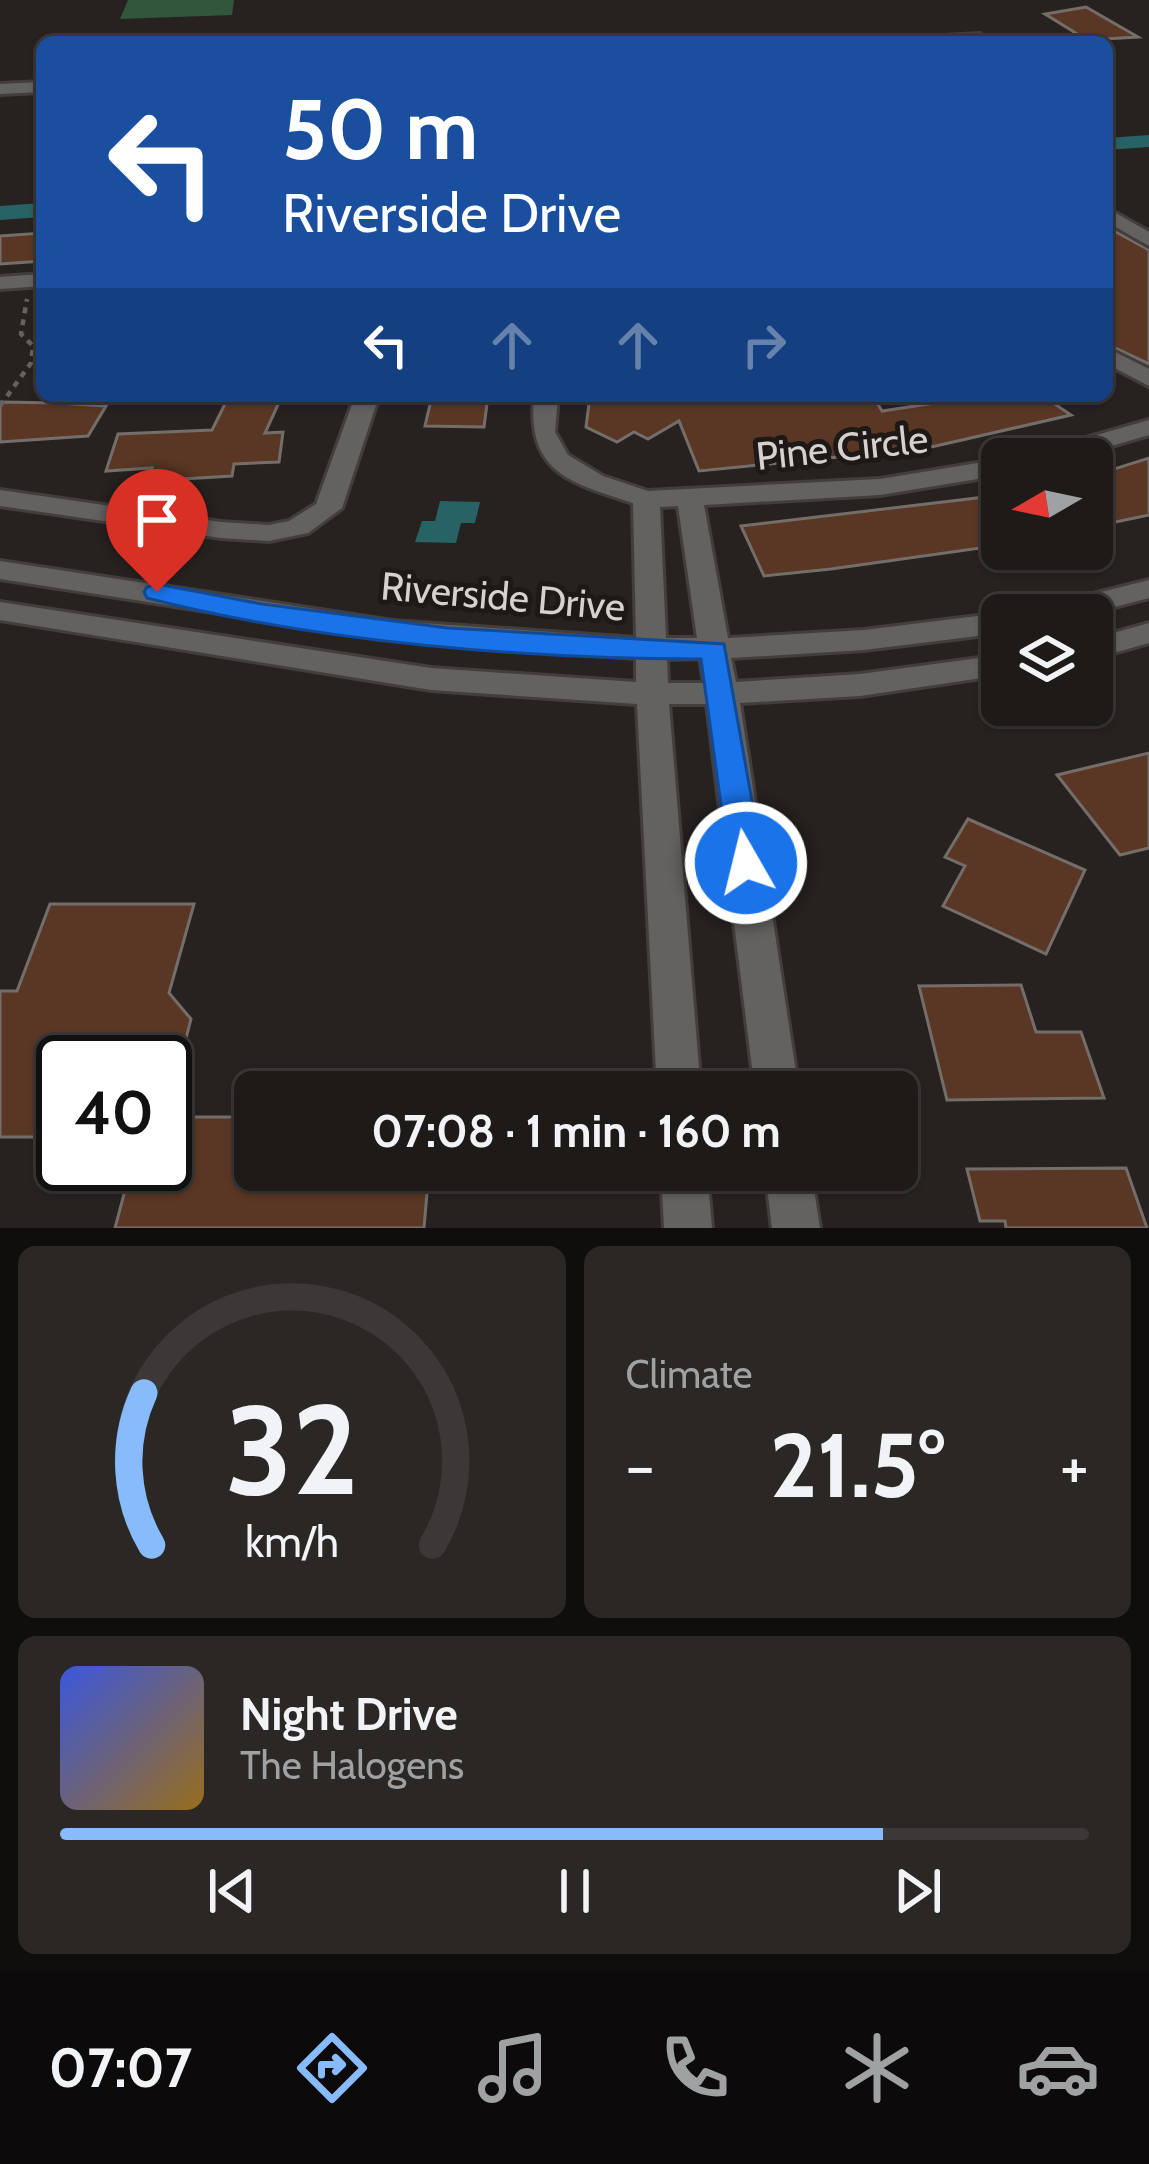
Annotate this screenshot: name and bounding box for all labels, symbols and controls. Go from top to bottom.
text: 50 m [282,78,478,180]
icon: left [84,84,240,240]
text: Riverside Drive [282,180,621,246]
icon: left [353,312,419,378]
icon: ahead [479,312,545,378]
icon: ahead [605,312,671,378]
icon: right [731,312,797,378]
street label: Pine Circle [754,414,930,480]
north arrow [981,438,1113,570]
map controls [981,438,1113,726]
pin [106,469,208,592]
icon: arrive [124,487,190,553]
street label: Riverside Drive [379,561,627,631]
button: layers [981,594,1113,726]
position arrow [683,800,809,926]
speed limit sign: 40 [36,1035,192,1191]
text: 07:08 · 1 min · 160 m [371,1104,781,1158]
text: Climate [626,1350,752,1398]
text: 32 [225,1374,358,1525]
text: 21.5° [770,1410,945,1520]
text: − [626,1425,655,1506]
text: + [1060,1425,1089,1506]
text: km/h [245,1516,339,1568]
text: Night Drive [240,1687,458,1741]
text: The Halogens [240,1741,464,1789]
icon: previous [199,1858,265,1924]
icon: pause [542,1858,608,1924]
icon: next [885,1858,951,1924]
icon: directions [290,2026,374,2110]
icon: music [471,2026,555,2110]
icon: phone [653,2026,737,2110]
icon: climate [835,2026,919,2110]
icon: car [1016,2026,1100,2110]
text: 07:07 [49,2035,192,2101]

